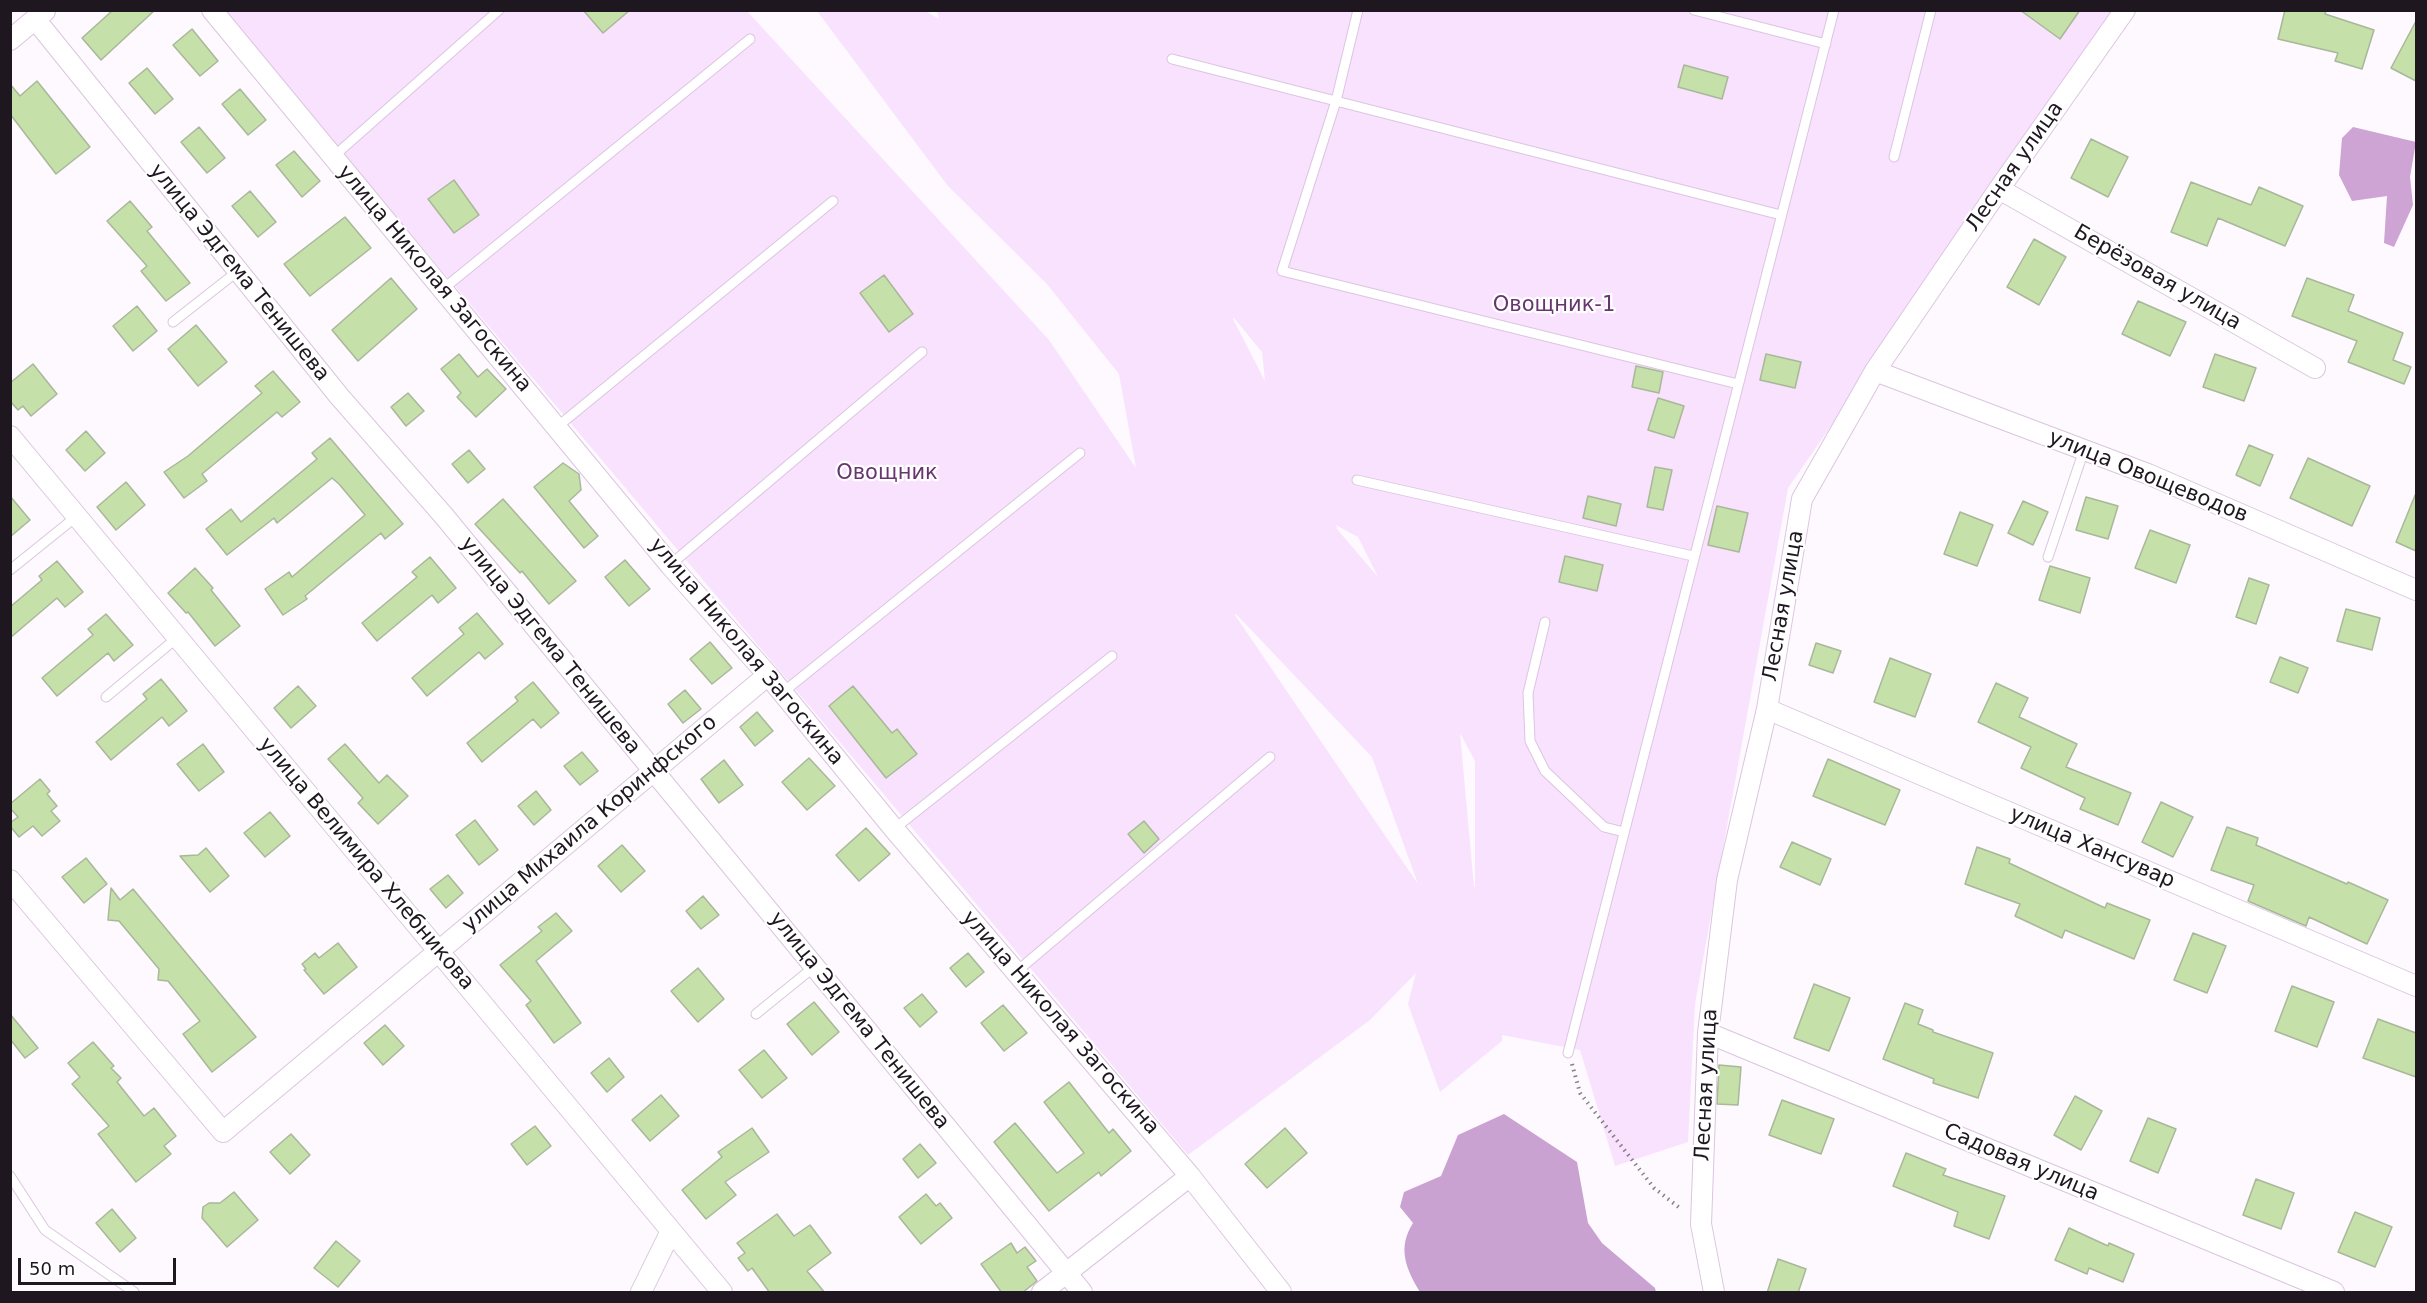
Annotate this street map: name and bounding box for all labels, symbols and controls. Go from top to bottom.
street label: Лесная улица [1961,97,2069,237]
street label: улица Эдгема Тенишева [144,159,334,387]
street label: улица Николая Загоскина [332,160,536,398]
street label: Берёзовая улица [2069,220,2245,336]
park label: Овощник-1 [1493,293,1615,319]
street label: улица Овощеводов [2045,425,2251,529]
park label: Овощник [836,461,938,487]
street label: Лесная улица [1758,529,1810,683]
street label: улица Эдгема Тенишева [455,532,645,760]
street label: улица Николая Загоскина [644,533,848,771]
street label: улица Михаила Коринфского [458,710,722,938]
street label: улица Велимира Хлебникова [253,733,479,995]
street label: улица Хансувар [2006,802,2178,894]
street label: улица Николая Загоскина [956,906,1164,1140]
street label: улица Эдгема Тенишева [764,907,954,1135]
street label: Лесная улица [1690,1008,1724,1162]
street label: Садовая улица [1940,1119,2102,1207]
scale bar [21,1246,178,1284]
text: 50 m [29,1258,75,1279]

